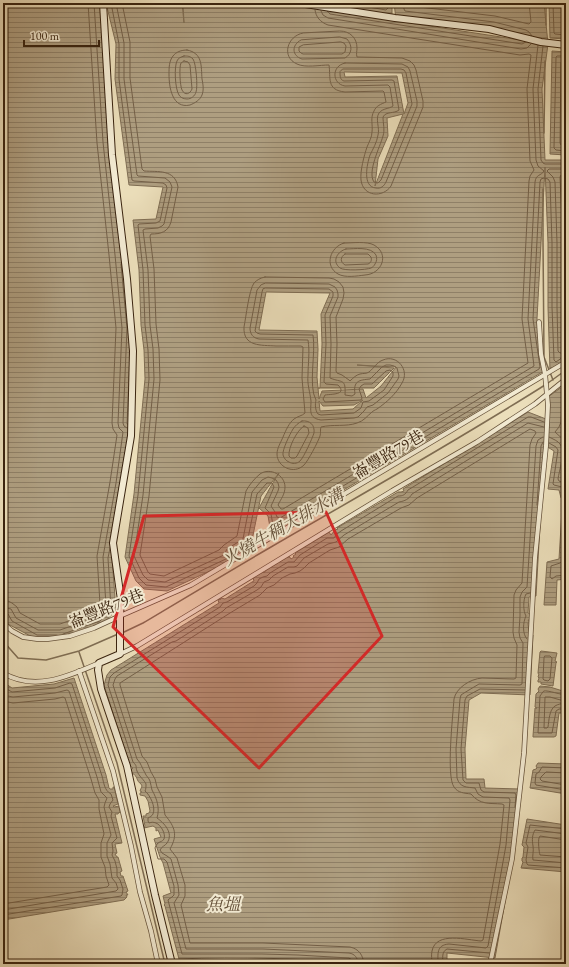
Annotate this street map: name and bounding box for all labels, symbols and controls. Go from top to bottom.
scale bar [24,22,99,48]
text: 100 m [30,28,60,44]
street label: 崙豐路79巷 [349,425,428,484]
water label: 火燒牛稠大排水溝 [219,482,350,571]
street label: 崙豐路79巷 [65,584,147,633]
water label: 魚塭 [206,893,242,915]

